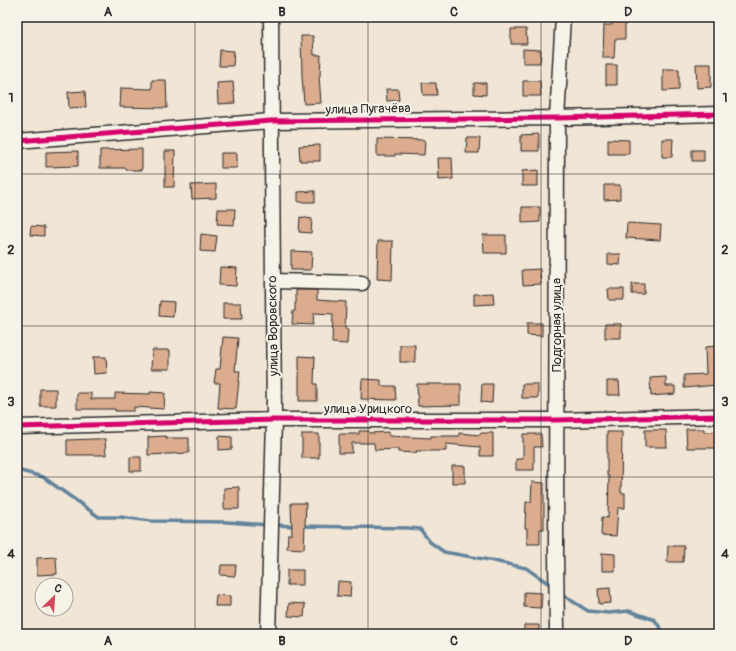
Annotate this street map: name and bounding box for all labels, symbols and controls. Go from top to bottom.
text: A [104,4,113,20]
text: B [278,4,286,20]
text: C [450,4,458,20]
text: D [624,4,632,20]
text: 1 [8,90,14,106]
text: 1 [722,90,728,106]
street label: улица Пугачёва [324,100,411,118]
text: 2 [7,242,15,258]
text: 2 [721,242,729,258]
street label: улица Воровского [264,275,282,378]
street label: Подгорная улица [549,278,565,372]
text: 3 [7,394,15,410]
text: 3 [721,394,729,410]
street label: улица Урицкого [323,401,412,417]
text: 4 [7,546,15,562]
text: 4 [721,546,729,562]
north arrow [34,577,74,617]
text: С [52,581,64,596]
text: A [104,633,113,649]
text: B [278,633,286,649]
text: C [450,633,458,649]
text: D [624,633,632,649]

